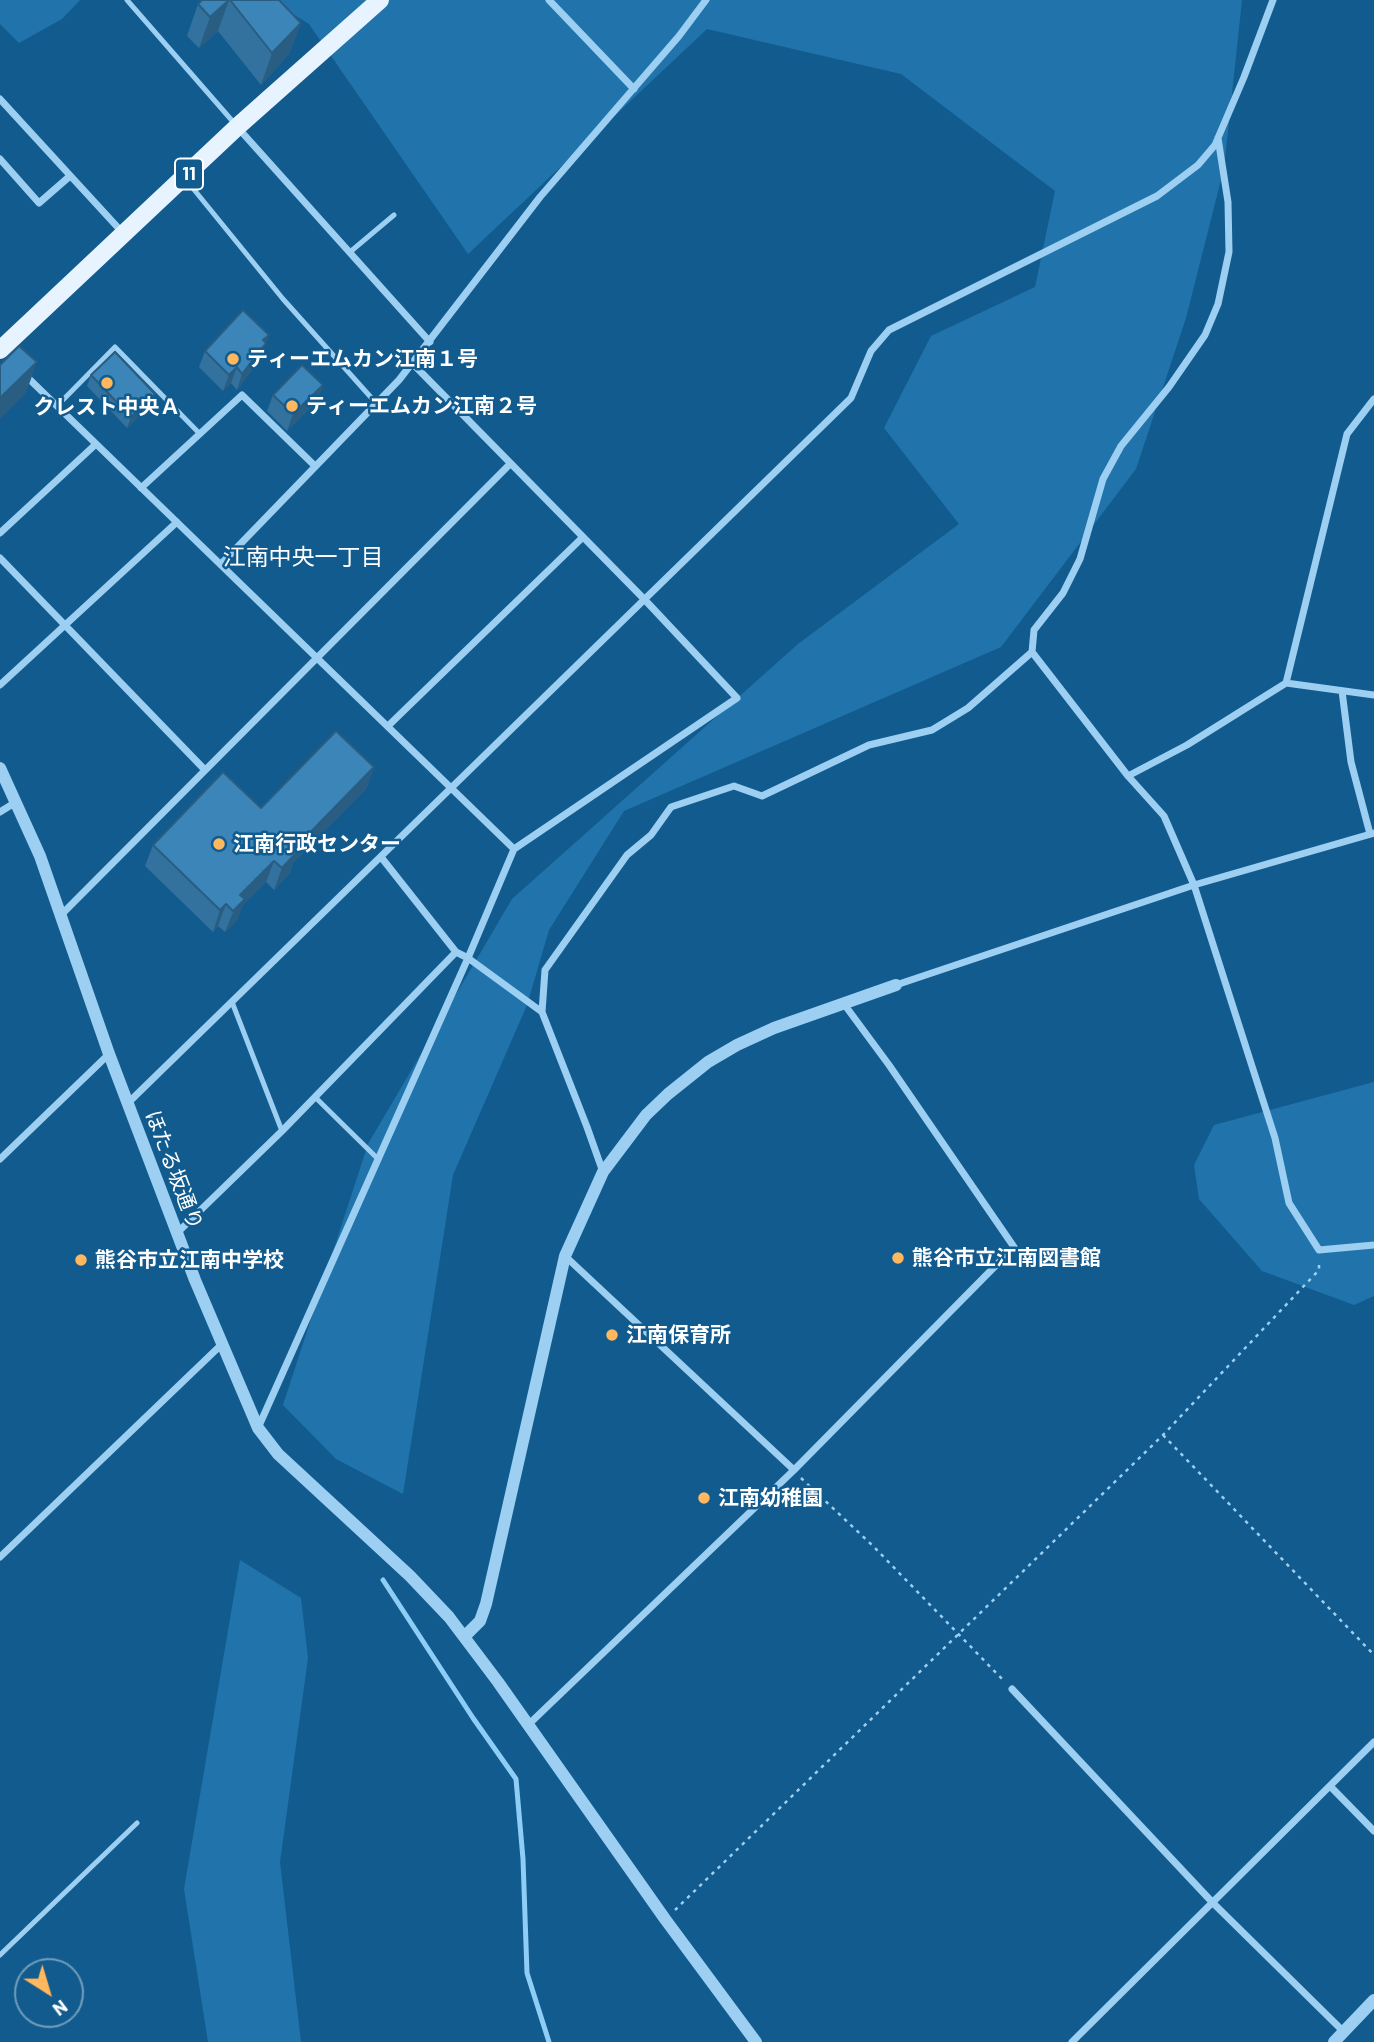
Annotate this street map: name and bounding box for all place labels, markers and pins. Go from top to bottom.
place label: ティーエムカン江南１号 [247,346,478,372]
marker: ティーエムカン江南１号 [225,351,241,367]
marker: クレスト中央Ａ [99,375,115,391]
place label: ティーエムカン江南２号 [306,393,537,419]
place label: クレスト中央Ａ [34,394,180,420]
marker: ティーエムカン江南２号 [284,398,300,414]
place label: 江南行政センター [233,831,401,857]
marker: 江南行政センター [211,836,227,852]
place label: 熊谷市立江南図書館 [912,1245,1101,1271]
place label: 熊谷市立江南中学校 [95,1247,284,1273]
marker: 熊谷市立江南図書館 [890,1250,906,1266]
marker: 熊谷市立江南中学校 [73,1252,89,1268]
place label: 江南保育所 [626,1322,731,1348]
marker: 江南保育所 [604,1327,620,1343]
place label: 江南幼稚園 [718,1485,823,1511]
marker: 江南幼稚園 [696,1490,712,1506]

